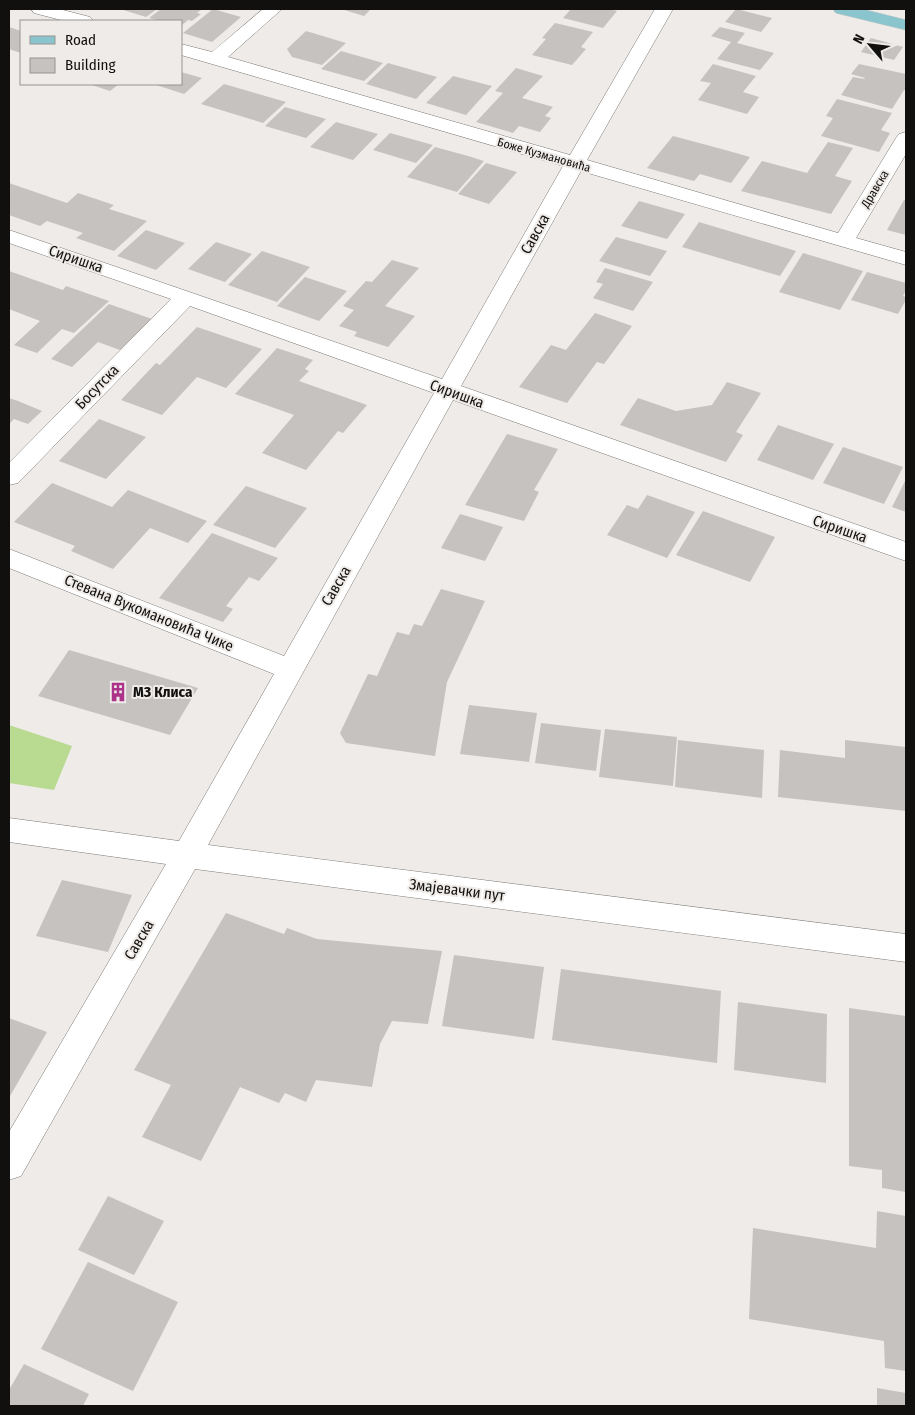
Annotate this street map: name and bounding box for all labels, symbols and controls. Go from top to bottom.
legend [20,20,182,85]
north arrow [845,20,895,70]
text: Road [65,31,96,49]
text: N [849,31,868,47]
text: Building [65,56,116,74]
street label: Боже Кузмановића [496,135,592,175]
street label: Дравска [858,168,892,211]
street label: Савска [517,211,553,257]
street label: Сиришка [46,241,106,277]
street label: Босутска [71,361,123,413]
street label: Сиришка [427,376,487,412]
street label: Сиришка [810,511,870,547]
street label: Савска [317,563,355,609]
street label: Стевана Вукомановића Чике [62,571,236,655]
building icon: МЗ Клиса [107,681,129,703]
place label: МЗ Клиса [133,683,193,701]
street label: Змајевачки пут [408,875,507,905]
street label: Савска [120,917,158,963]

